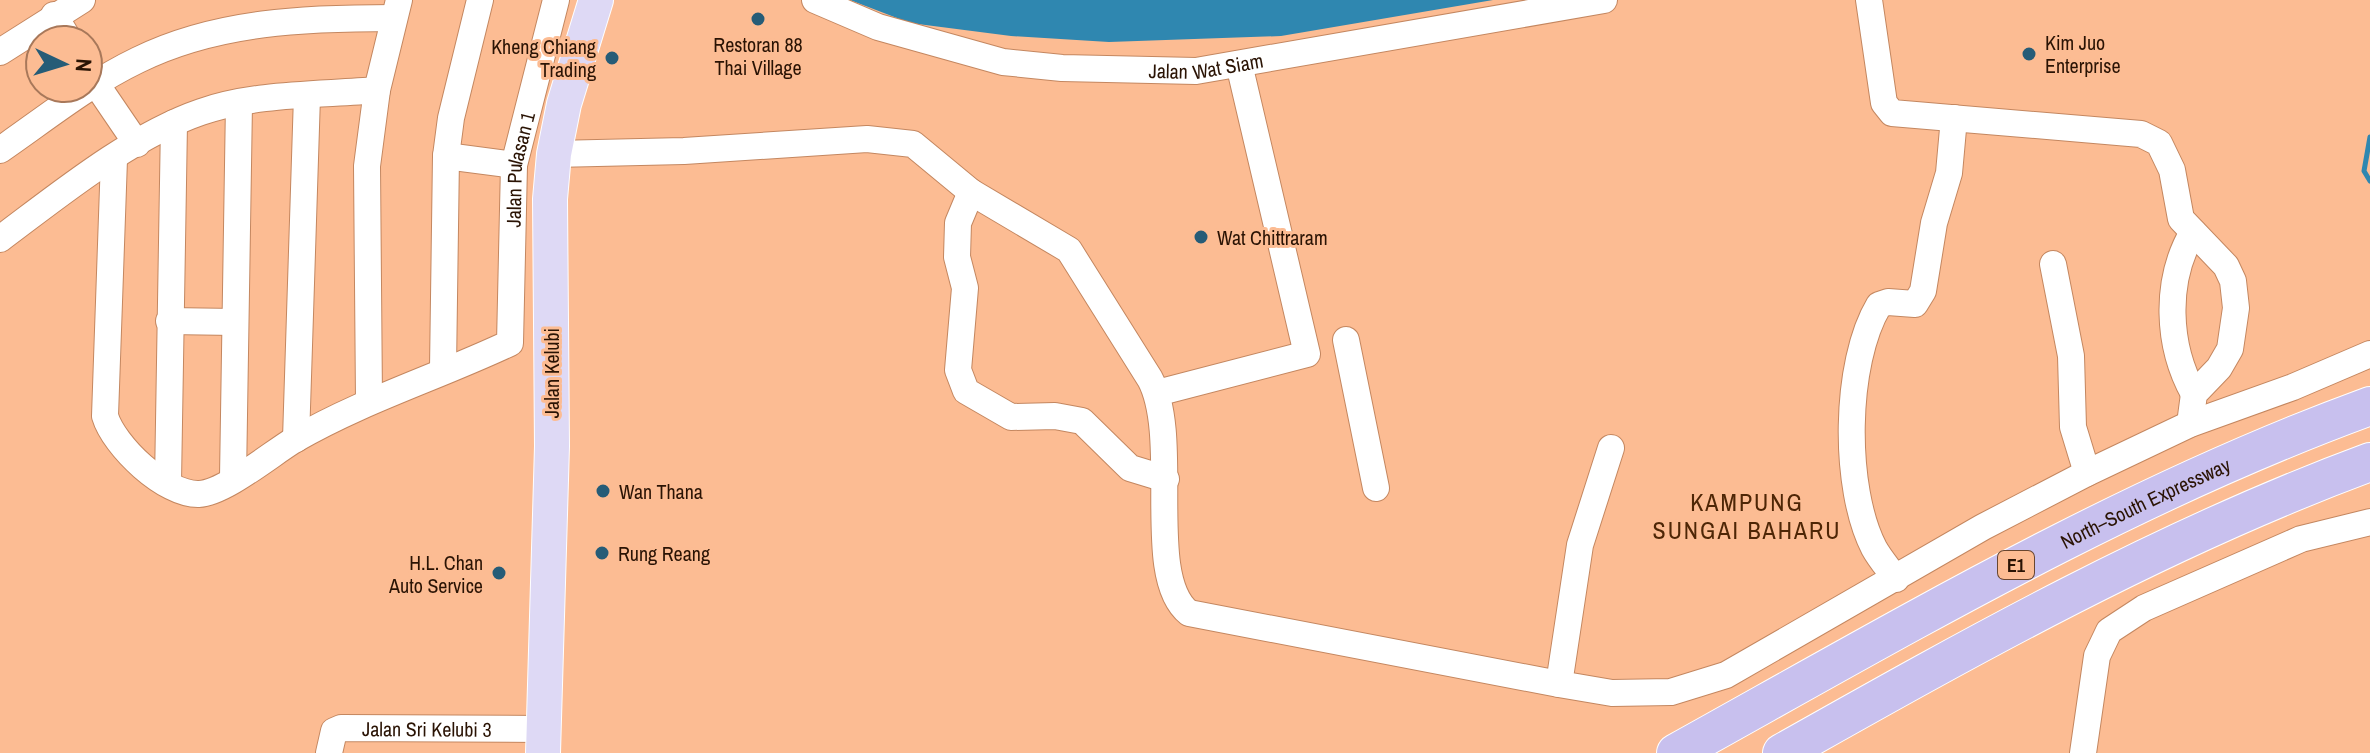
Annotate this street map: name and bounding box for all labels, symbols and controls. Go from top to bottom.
marker: Restoran 88 Thai Village [749,10,767,28]
north arrow [24,24,104,104]
place label: Kim Juo Enterprise [2045,29,2121,79]
place label: Restoran 88 Thai Village [713,31,803,81]
place label: Kheng Chiang Trading [491,33,596,83]
marker: Kim Juo Enterprise [2020,45,2038,63]
street label: Jalan Wat Siam [1148,46,1265,85]
marker: Kheng Chiang Trading [603,49,621,67]
text: N [69,58,99,73]
street label: Jalan Pulasan 1 [499,109,541,228]
place label: Wat Chittraram [1217,224,1328,251]
marker: Wat Chittraram [1192,228,1210,246]
street label: Jalan Kelubi [538,328,565,418]
street label: North–South Expressway [2056,450,2235,554]
place label: Wan Thana [619,478,703,505]
marker: Wan Thana [594,482,612,500]
district label: KAMPUNG SUNGAI BAHARU [1653,486,1841,546]
place label: Rung Reang [618,540,710,567]
marker: Rung Reang [593,544,611,562]
place label: H.L. Chan Auto Service [388,549,483,599]
road number: E1 [1998,551,2034,579]
marker: H.L. Chan Auto Service [490,564,508,582]
street label: Jalan Sri Kelubi 3 [362,715,492,742]

